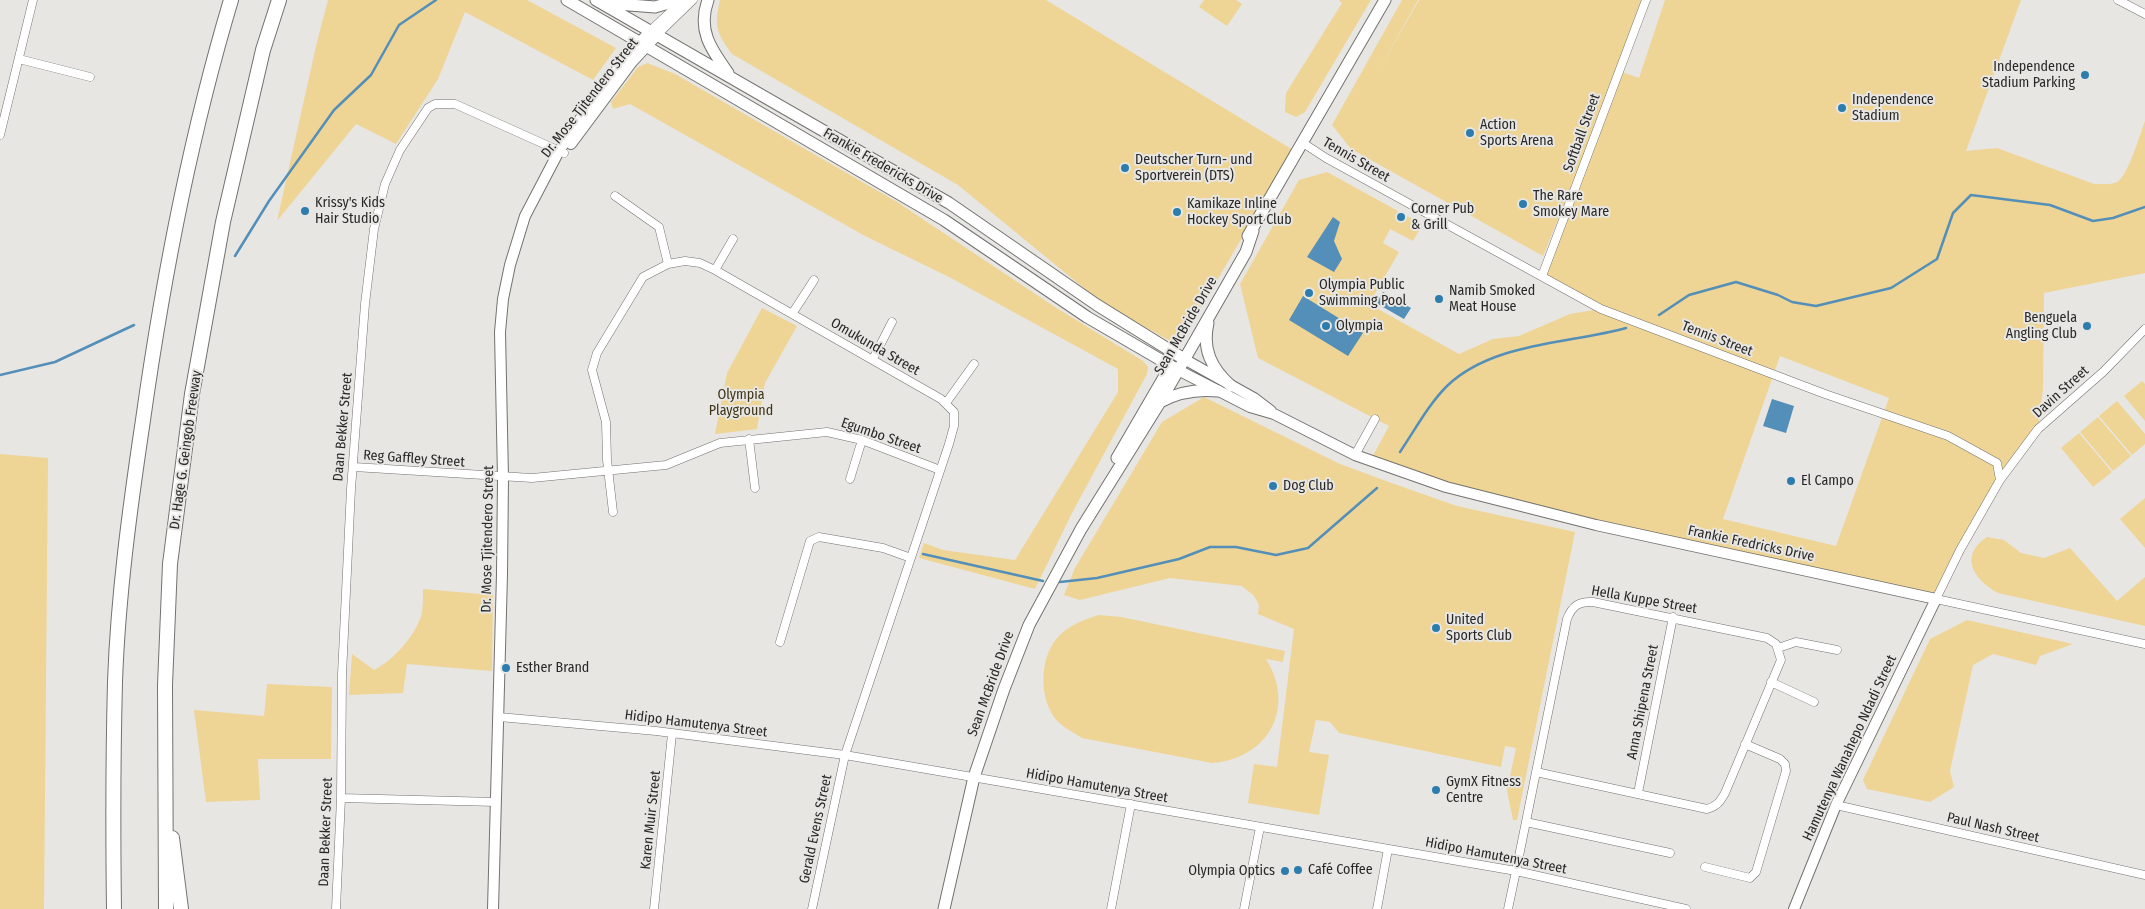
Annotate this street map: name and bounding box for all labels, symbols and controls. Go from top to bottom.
street label: Dr. Mose Tjitendero Street [538,35,642,161]
place label: Independence Stadium Parking [1982,59,2075,92]
marker: Independence Stadium Parking [2079,69,2091,81]
street label: Softball Street [1560,91,1604,175]
place label: Independence Stadium [1852,92,1934,124]
marker: Independence Stadium [1836,102,1848,114]
place label: Action Sports Arena [1480,117,1553,150]
street label: Frankie Fredericks Drive [820,125,946,207]
marker: Action Sports Arena [1464,127,1476,139]
street label: Tennis Street [1319,134,1393,186]
place label: Deutscher Turn- und Sportverein (DTS) [1135,152,1253,184]
marker: Deutscher Turn- und Sportverein (DTS) [1119,162,1131,174]
place label: The Rare Smokey Mare [1533,188,1609,220]
place label: Krissy's Kids Hair Studio [315,195,385,228]
place label: Kamikaze Inline Hockey Sport Club [1187,196,1292,228]
marker: The Rare Smokey Mare [1517,198,1529,210]
place label: Corner Pub & Grill [1411,201,1474,233]
marker: Krissy's Kids Hair Studio [299,205,311,217]
marker: Kamikaze Inline Hockey Sport Club [1171,206,1183,218]
marker: Corner Pub & Grill [1395,211,1407,223]
street label: Sean McBride Drive [1151,274,1221,378]
place label: Olympia Public Swimming Pool [1319,277,1406,310]
place label: Namib Smoked Meat House [1449,283,1535,316]
marker: Olympia Public Swimming Pool [1303,287,1315,299]
marker: Namib Smoked Meat House [1433,293,1445,305]
place label: Benguela Angling Club [2006,310,2077,342]
street label: Omukunda Street [827,315,923,379]
place label: Olympia [1336,318,1383,334]
street label: Tennis Street [1679,318,1755,360]
marker: Olympia [1320,320,1332,332]
marker: Benguela Angling Club [2081,320,2093,332]
street label: Davin Street [2030,363,2092,421]
street label: Dr. Hage G. Geingob Freeway [167,369,205,531]
street label: Daan Bekker Street [330,372,356,482]
park label: Olympia Playground [709,387,773,420]
street label: Egumbo Street [839,414,923,458]
street label: Reg Gaffley Street [363,447,465,471]
street label: Dr. Mose Tjitendero Street [478,465,498,613]
place label: El Campo [1801,473,1854,489]
marker: El Campo [1785,475,1797,487]
place label: Dog Club [1283,478,1334,494]
marker: Dog Club [1267,480,1279,492]
street label: Frankie Fredricks Drive [1686,522,1816,566]
street label: Hella Kuppe Street [1590,582,1698,618]
place label: United Sports Club [1446,612,1512,644]
marker: United Sports Club [1430,622,1442,634]
street label: Sean McBride Drive [964,629,1018,739]
street label: Anna Shipena Street [1624,643,1662,761]
street label: Hamutenya Wanahepo Ndadi Street [1799,652,1901,844]
place label: Esther Brand [516,660,589,676]
marker: Esther Brand [500,662,512,674]
street label: Hidipo Hamutenya Street [624,707,768,741]
street label: Hidipo Hamutenya Street [1025,765,1169,807]
street label: Karen Muir Street [637,770,665,870]
street label: Gerald Evens Street [796,773,836,885]
place label: GymX Fitness Centre [1446,774,1521,806]
street label: Daan Bekker Street [316,777,336,887]
marker: GymX Fitness Centre [1430,784,1442,796]
street label: Paul Nash Street [1945,809,2041,847]
street label: Hidipo Hamutenya Street [1424,834,1568,878]
place label: Café Coffee [1308,862,1373,878]
place label: Olympia Optics [1188,863,1275,879]
marker: Café Coffee [1292,864,1304,876]
marker: Olympia Optics [1279,865,1291,877]

